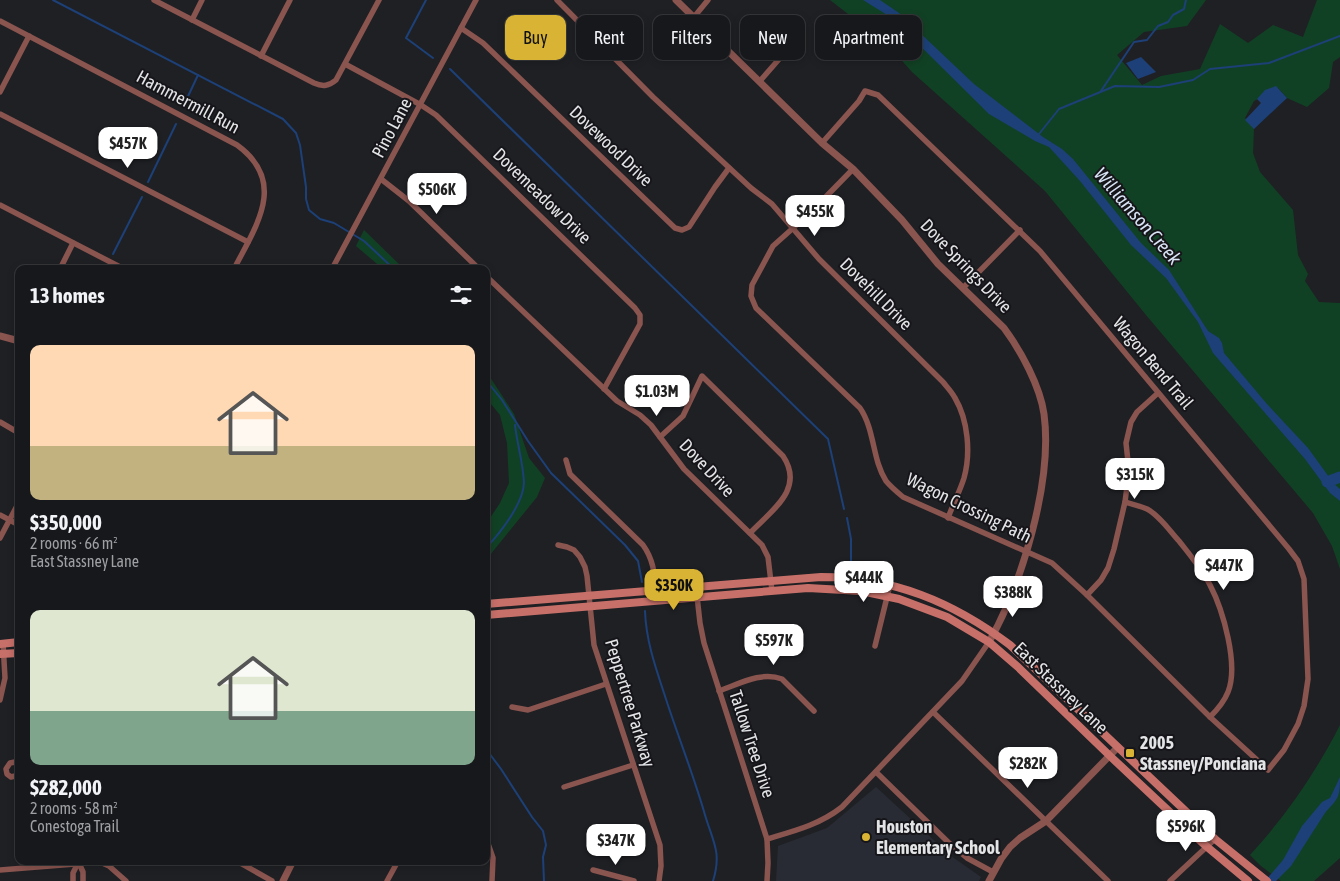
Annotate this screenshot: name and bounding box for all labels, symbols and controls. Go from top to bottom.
chip: Buy [505,15,566,60]
chip: Rent [576,15,643,60]
chip: Filters [653,15,730,60]
chip: New [740,15,805,60]
chip: Apartment [815,15,922,60]
street label: Hammermill Run [133,66,243,138]
street label: Pino Lane [367,94,416,161]
street label: Dovewood Drive [566,101,657,190]
pin: $457K [93,126,163,169]
text: $457K [109,134,147,152]
street label: Dovemeadow Drive [489,144,596,248]
water label: Williamson Creek [1090,163,1187,269]
pin: $506K [402,172,472,215]
text: $506K [418,180,456,198]
pin: $455K [780,194,850,237]
text: $455K [796,202,834,220]
street label: Dove Springs Drive [916,214,1016,317]
street label: Dovehill Drive [836,253,917,334]
icon: filters [447,281,475,309]
text: 13 homes [30,283,105,307]
street label: Wagon Bend Trail [1109,312,1198,413]
pin: $1.03M [616,374,698,417]
icon: home [208,378,298,468]
text: $1.03M [636,382,678,400]
street label: Dove Drive [675,434,739,501]
pin: $315K [1100,458,1170,500]
text: $315K [1116,465,1154,483]
street label: Wagon Crossing Path [903,468,1035,547]
text: $350,000 [30,510,102,534]
text: 2 rooms · 66 m² [30,534,118,552]
pin: $447K [1189,548,1259,591]
text: East Stassney Lane [30,552,139,570]
text: $447K [1205,556,1243,574]
pin: $444K [829,560,899,603]
pin: $350K [639,568,709,611]
text: $444K [845,568,883,586]
text: $350K [655,576,693,594]
pin: $388K [978,576,1048,618]
text: $388K [994,583,1032,601]
pin: $597K [739,624,809,666]
text: $597K [755,631,793,649]
street label: Peppertree Parkway [601,636,660,769]
street label: East Stassney Lane [1010,637,1113,738]
icon: home [208,643,298,733]
street label: Tallow Tree Drive [725,688,780,800]
place label: 2005 Stassney/Ponciana [1140,732,1266,774]
pin: $282K [993,746,1063,789]
marker: 2005 Stassney/Ponciana [1124,747,1136,759]
text: $282K [1009,754,1047,772]
text: $282,000 [30,775,102,799]
text: 2 rooms · 58 m² [30,799,118,817]
pin: $596K [1151,810,1221,852]
place label: Houston Elementary School [876,816,1000,858]
text: Conestoga Trail [30,817,119,835]
text: $596K [1167,817,1205,835]
pin: $347K [581,824,651,866]
text: $347K [597,831,635,849]
marker: Houston Elementary School [860,831,872,843]

